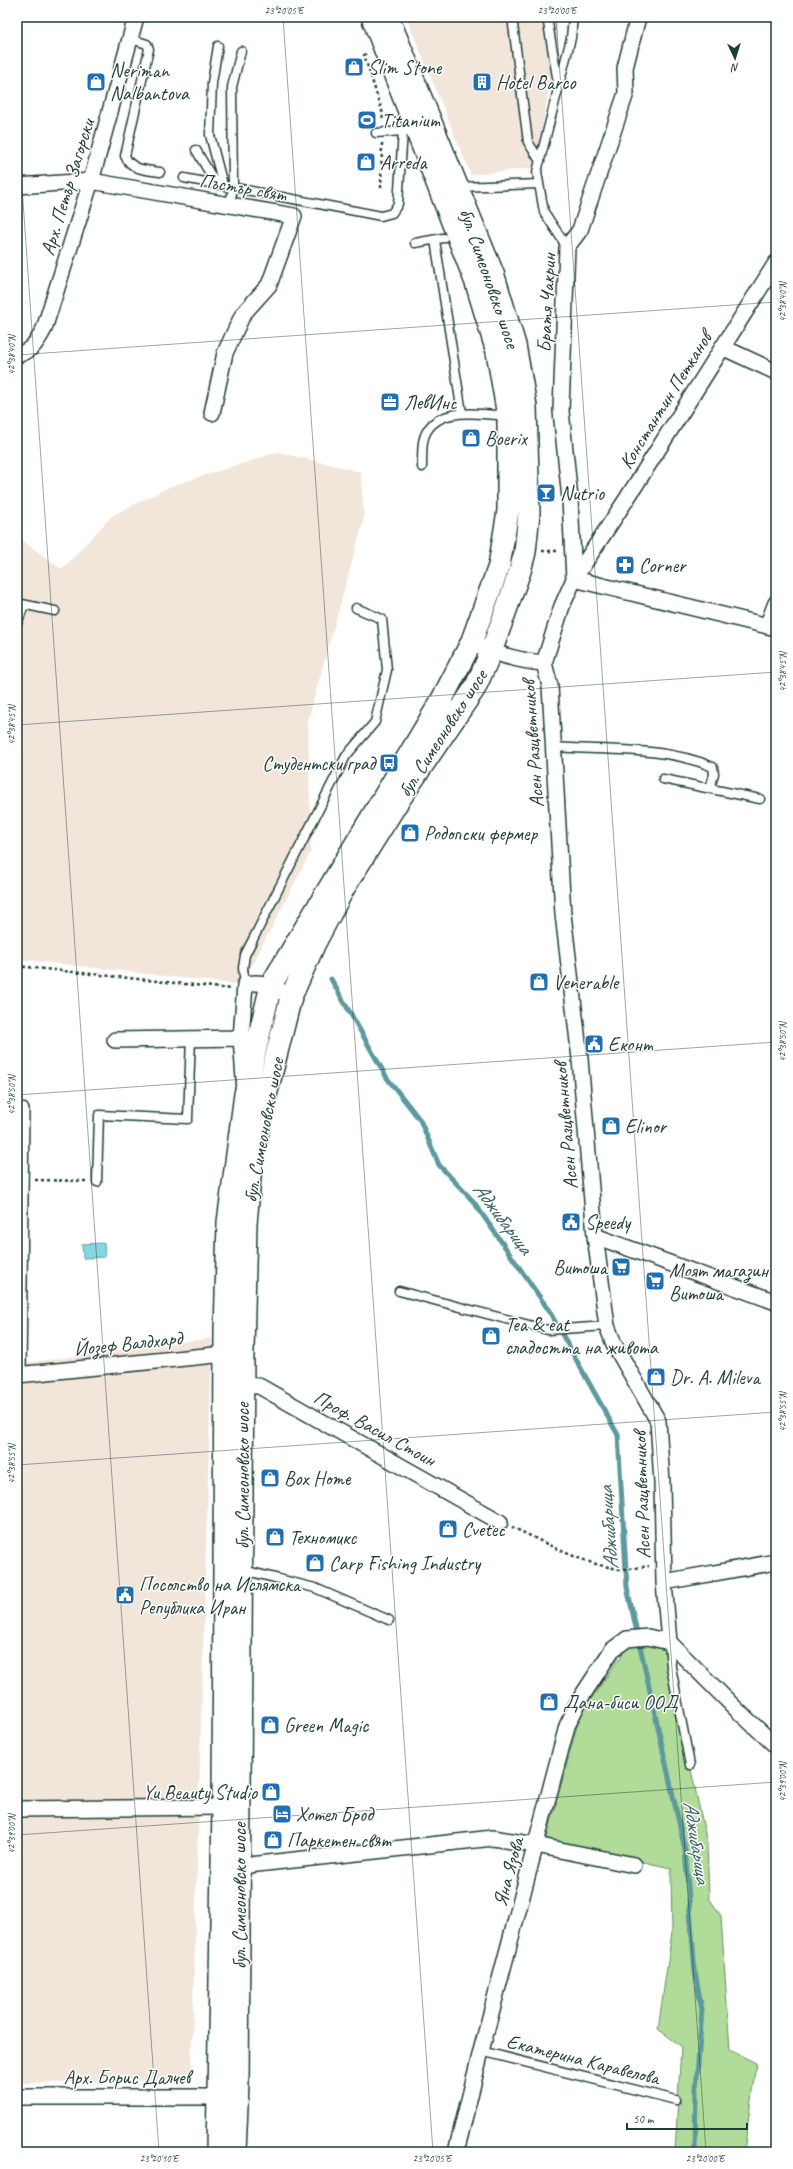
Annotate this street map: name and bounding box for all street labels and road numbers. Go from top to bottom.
street label: Арх. Петър Загорски [35,114,101,258]
street label: Пъстър свят [198,168,290,208]
street label: бул. Симеоновско шосе [454,205,526,353]
street label: Братя Чакрин [531,251,562,353]
street label: Константин Петканов [613,323,720,473]
street label: бул. Симеоновско шосе [392,664,494,802]
street label: Асен Разцветников [515,676,549,808]
street label: бул. Симеоновско шосе [237,1054,290,1204]
street label: Асен Разцветников [547,1058,584,1191]
street label: Йозеф Валдхард [73,1325,185,1363]
street label: Проф. Васил Стоин [309,1385,442,1473]
street label: бул. Симеоновско шосе [230,1401,255,1549]
street label: Асен Разцветников [627,1427,656,1559]
street label: бул. Симеоновско шосе [227,1821,252,1969]
street label: Яна Язова [487,1833,530,1909]
street label: Екатерина Каравелова [504,2028,663,2091]
street label: Арх. Борис Далчев [64,2065,194,2090]

